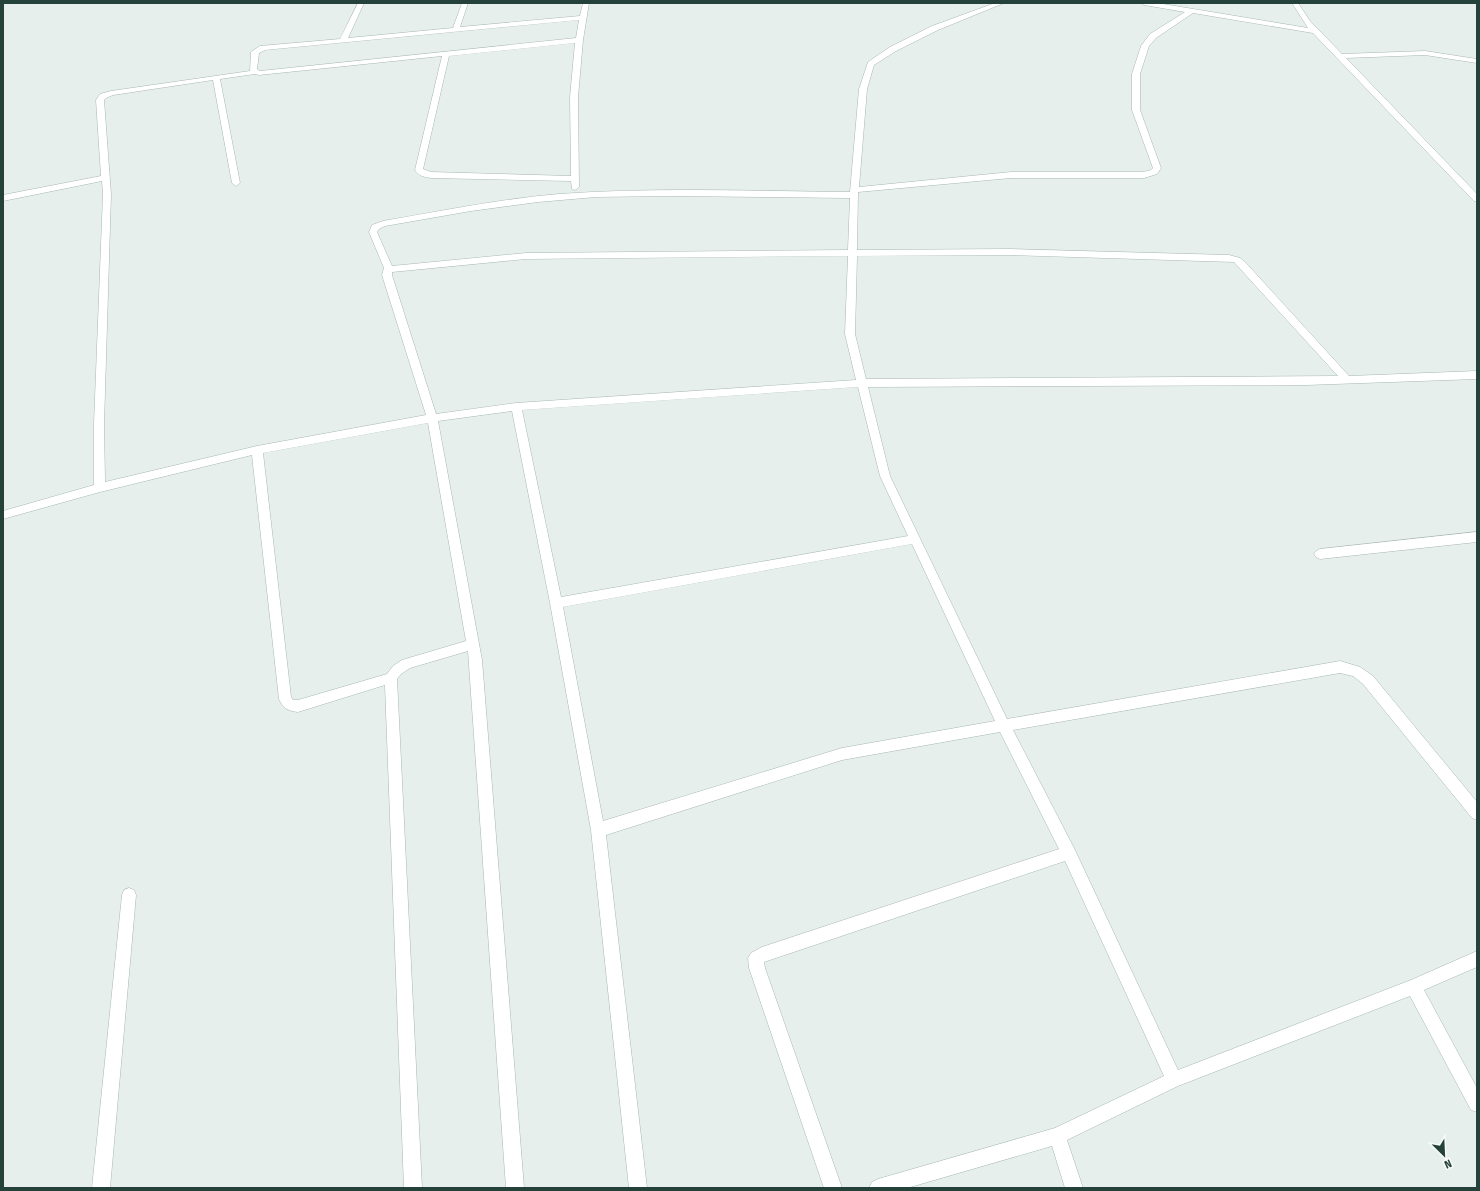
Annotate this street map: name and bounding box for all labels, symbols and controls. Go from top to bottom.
north arrow [1424,1135,1464,1175]
text: N [1442,1156,1454,1171]

